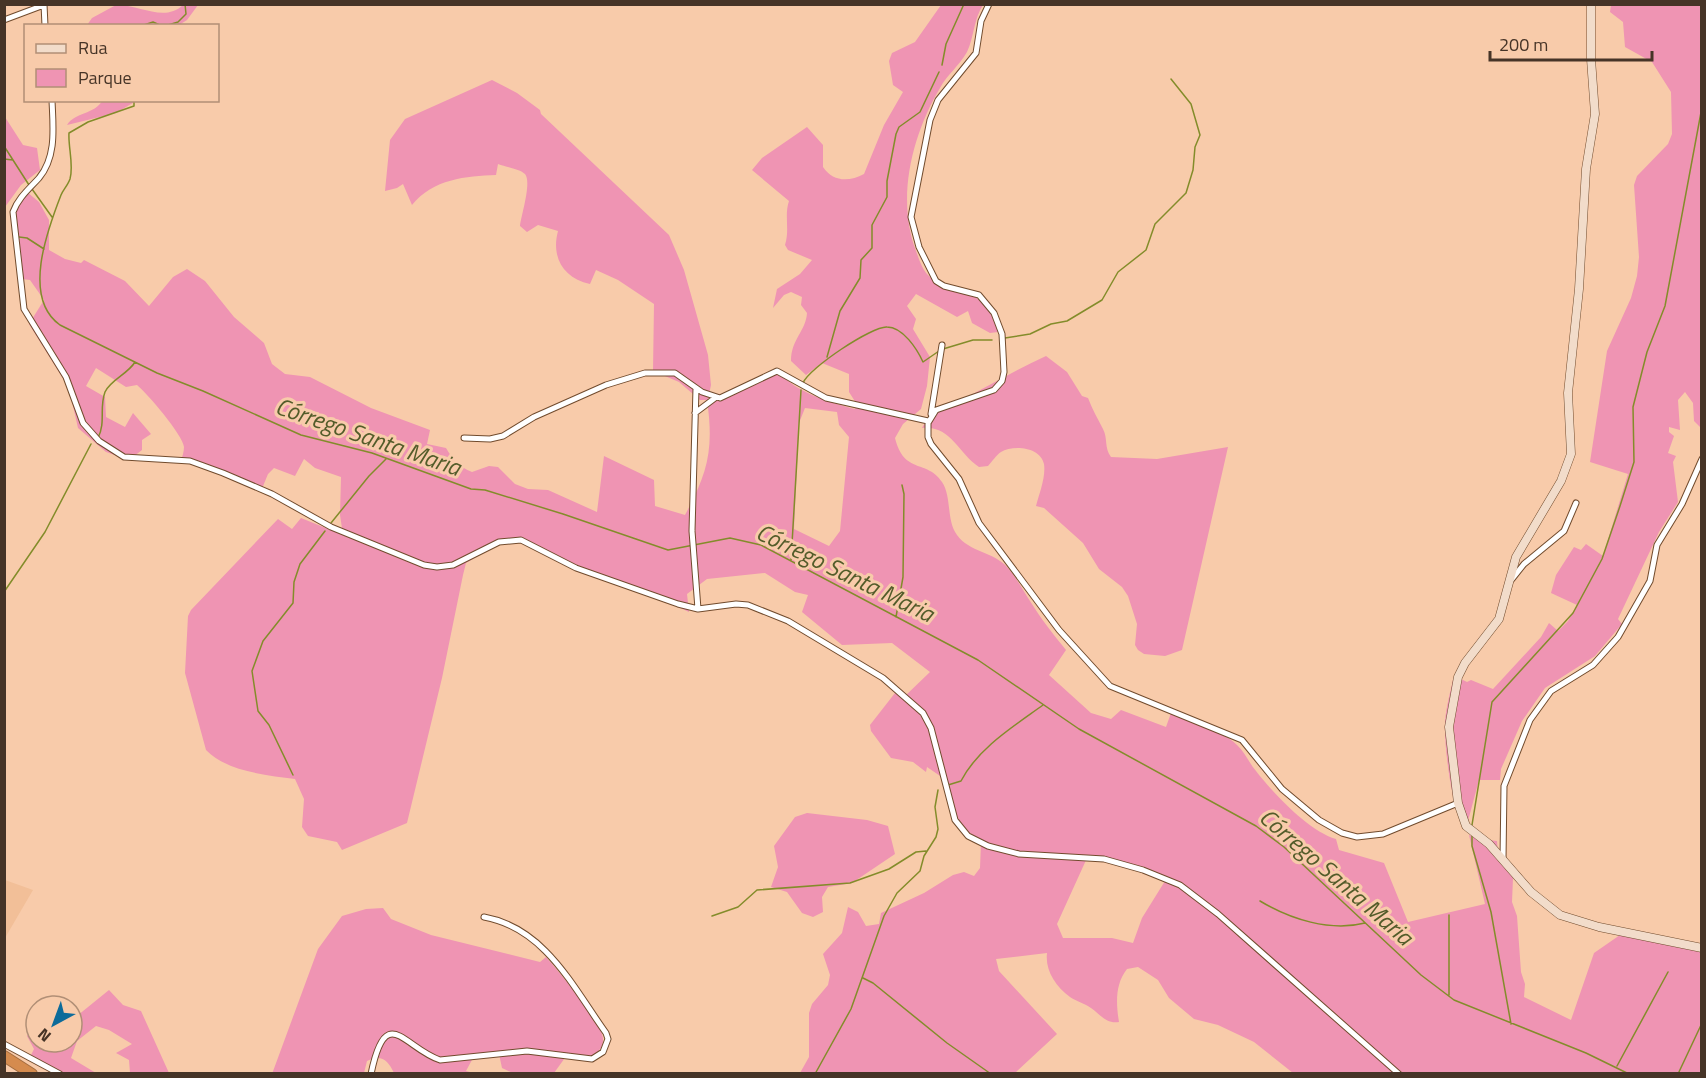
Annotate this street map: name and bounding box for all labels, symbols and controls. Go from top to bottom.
legend [24,24,219,102]
scale bar [1490,24,1652,62]
text: 200 m [1499,31,1548,58]
text: Rua [78,34,108,61]
text: Parque [78,64,132,91]
water label: Córrego Santa Maria [271,387,468,485]
water label: Córrego Santa Maria [750,513,942,632]
water label: Córrego Santa Maria [1252,799,1423,955]
north arrow [24,994,84,1054]
text: N [32,1023,56,1048]

